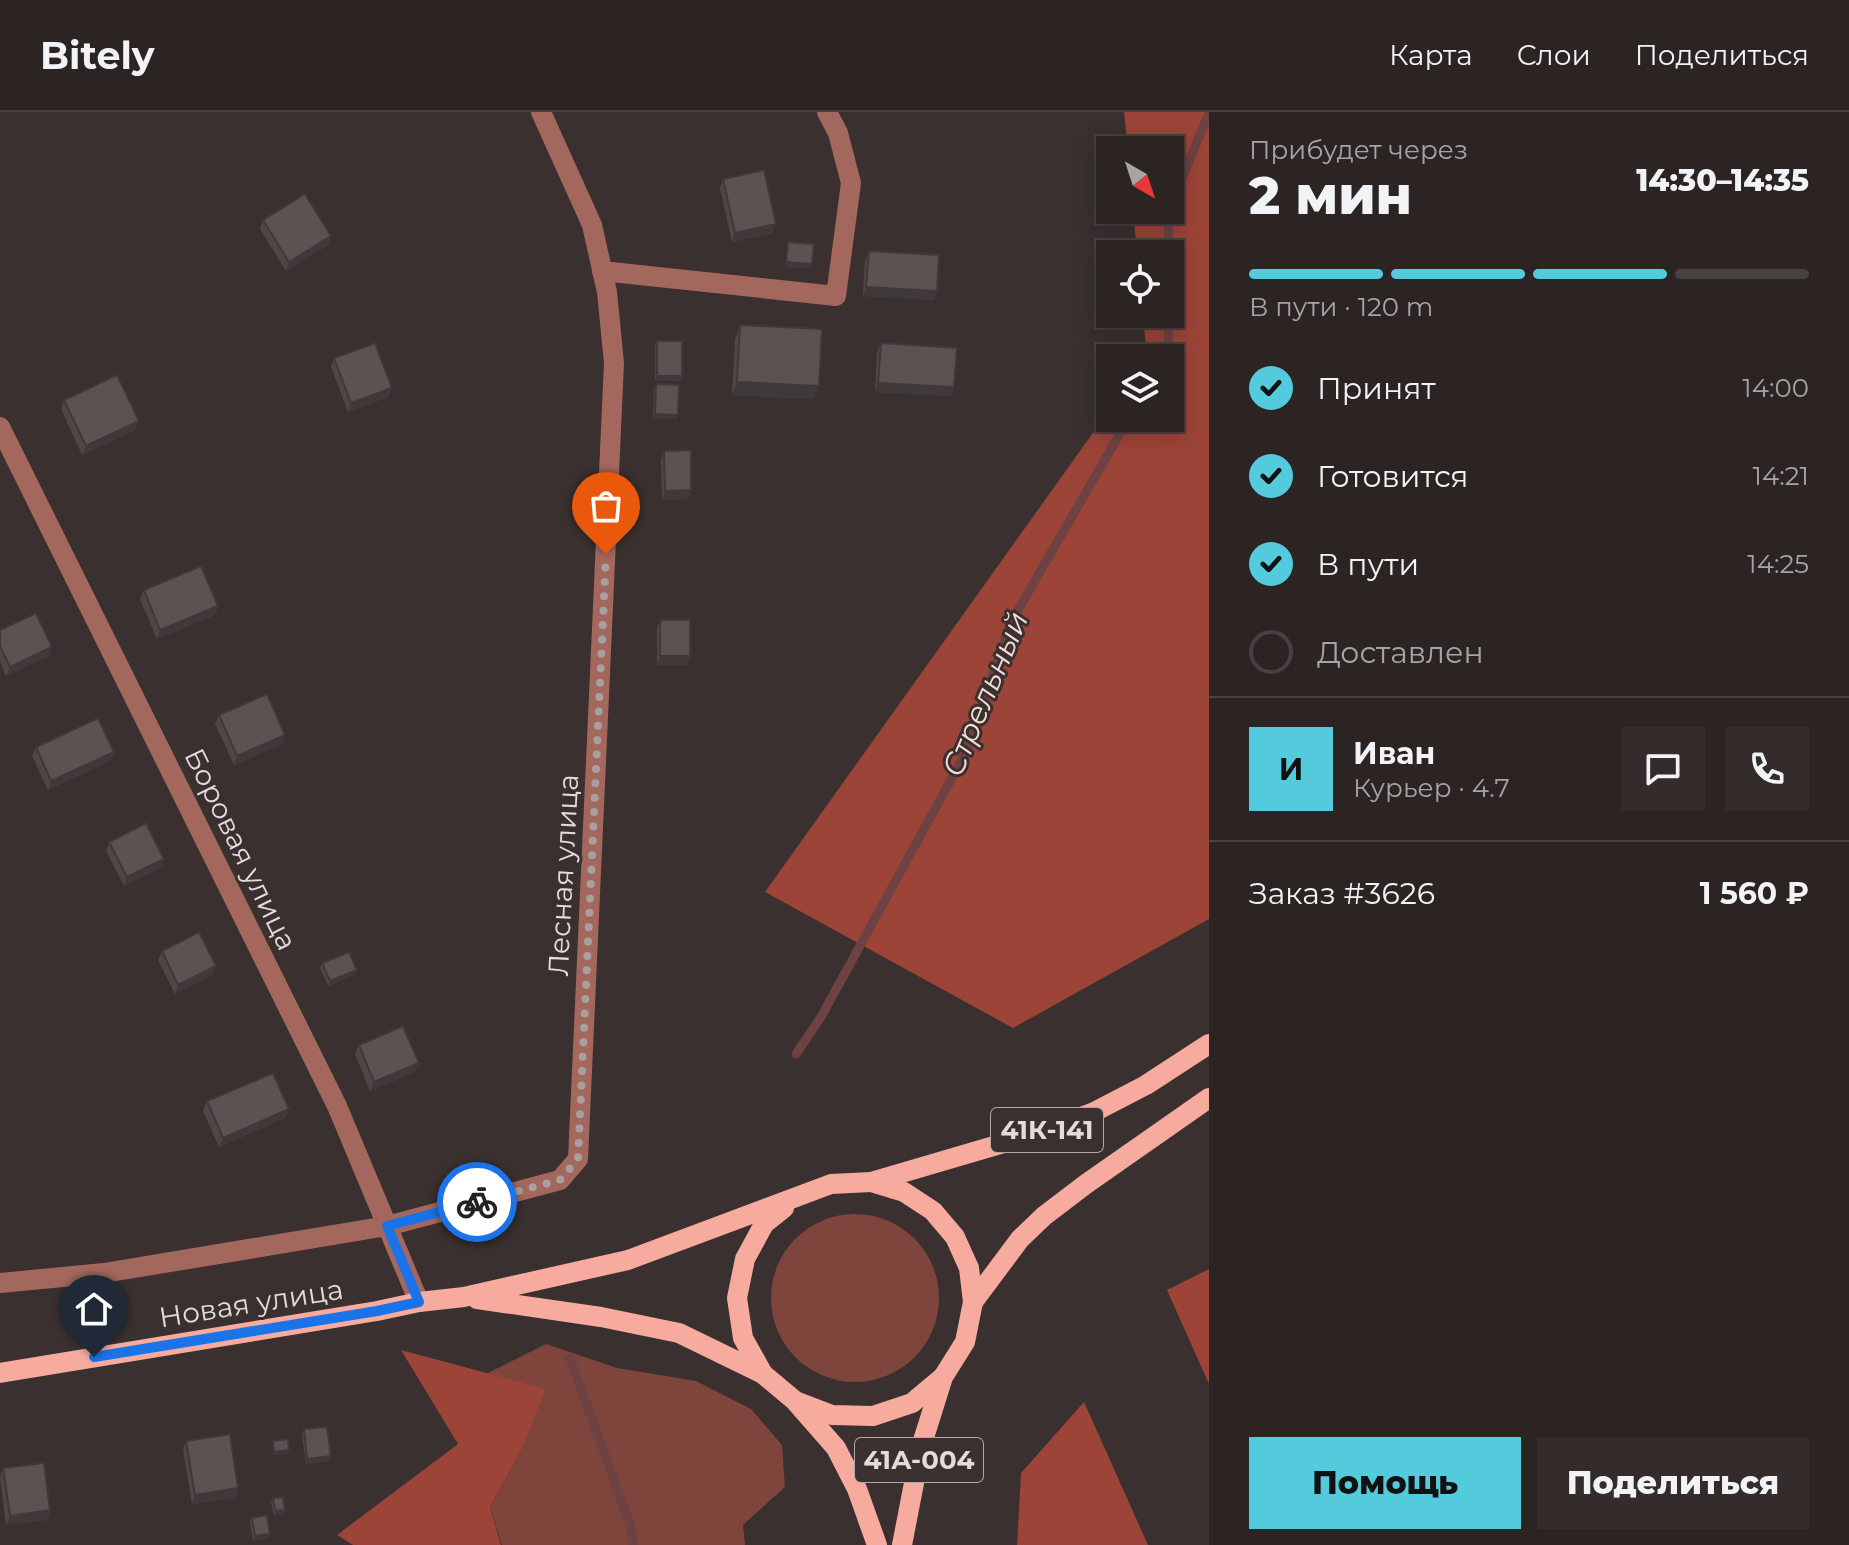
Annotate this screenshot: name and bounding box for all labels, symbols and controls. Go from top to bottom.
text: Bitely [40,32,155,79]
text: Карта [1389,38,1473,72]
text: Слои [1517,38,1591,72]
text: Поделиться [1635,38,1809,72]
text: Прибудет через [1249,134,1468,166]
north arrow [1096,136,1184,224]
map controls [1096,136,1184,432]
text: 14:30–14:35 [1636,162,1809,199]
text: 2 мин [1249,164,1412,227]
button: locate [1096,240,1184,328]
text: В пути · 120 m [1249,291,1433,323]
button: layers [1096,344,1184,432]
icon: check [1249,366,1293,410]
text: Принят [1317,370,1436,407]
text: 14:00 [1742,372,1809,404]
icon: check [1249,454,1293,498]
text: Готовится [1317,458,1469,495]
text: 14:21 [1753,460,1809,492]
pin [572,472,640,554]
icon: bag [584,484,628,528]
icon: check [1249,542,1293,586]
text: В пути [1317,546,1419,583]
text: 14:25 [1747,548,1809,580]
water label: Стрельный [934,606,1036,782]
text: Доставлен [1317,634,1484,671]
button: chat [1621,727,1705,811]
button: phone [1725,727,1809,811]
text: Иван [1353,735,1435,772]
street label: Боровая улица [177,743,305,955]
text: И [1279,751,1303,788]
text: Курьер · 4.7 [1353,772,1510,804]
street label: Лесная улица [541,773,585,977]
text: Заказ #3626 [1249,875,1435,912]
text: 1 560 ₽ [1700,875,1809,912]
road number: 41К-141 [991,1108,1103,1152]
courier [437,1162,517,1242]
icon: bike [455,1180,499,1224]
street label: Новая улица [157,1272,345,1334]
pin [60,1275,128,1357]
icon: home [72,1287,116,1331]
button: Помощь [1249,1437,1521,1529]
button: Поделиться [1537,1437,1809,1529]
road number: 41А-004 [855,1438,983,1482]

